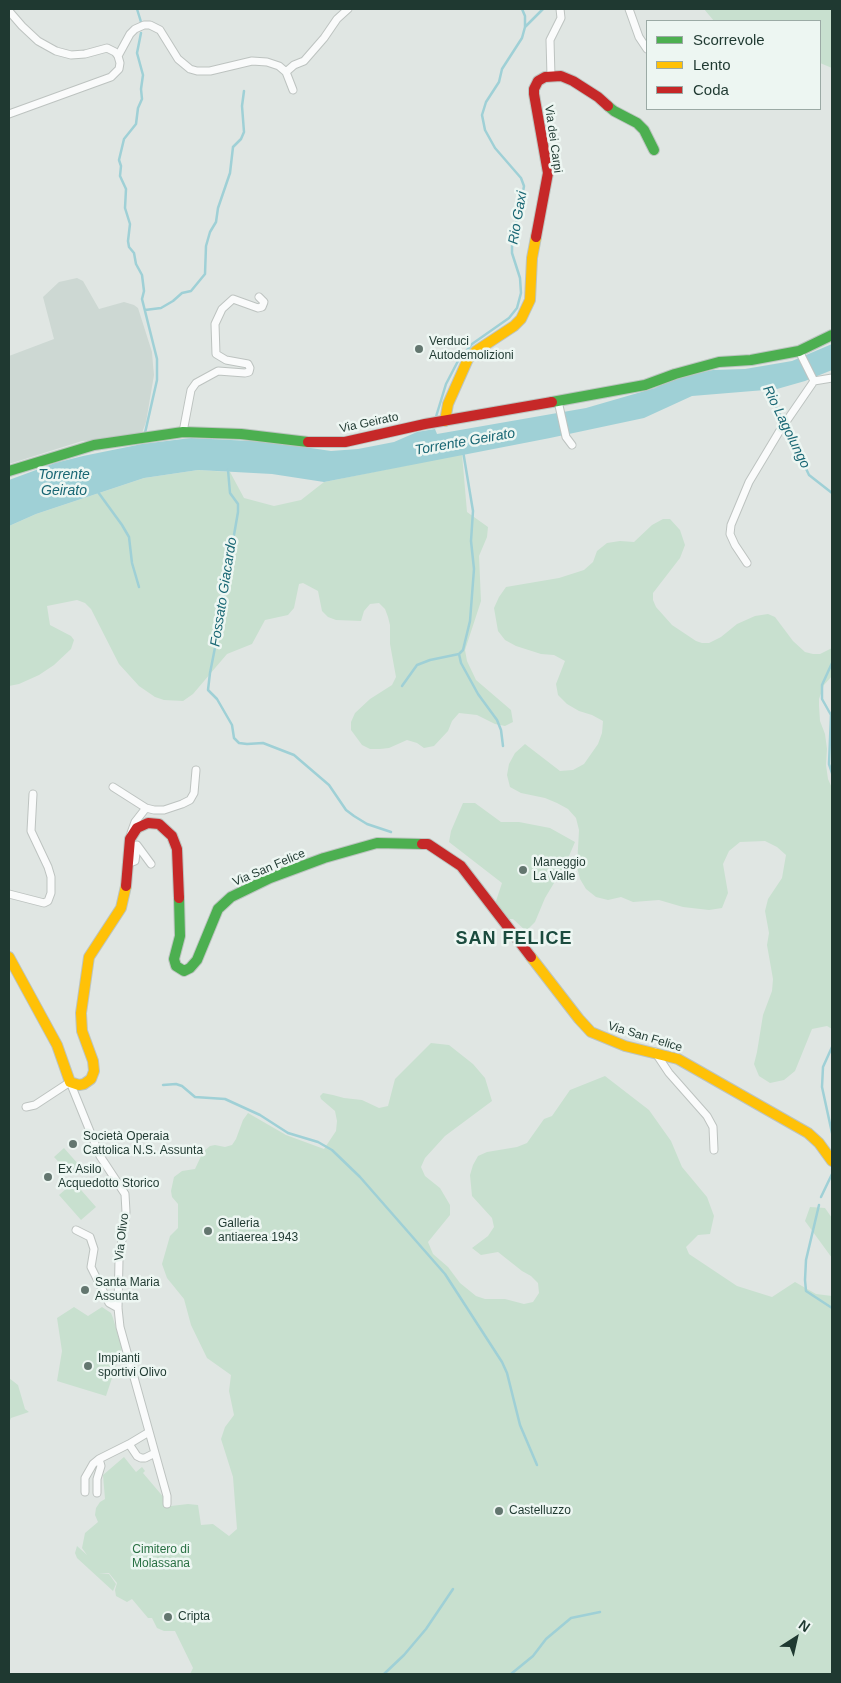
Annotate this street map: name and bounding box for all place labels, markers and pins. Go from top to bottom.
place label: Verduci Autodemolizioni [429,335,514,363]
marker: Verduci Autodemolizioni [413,343,425,355]
place label: Maneggio La Valle [533,856,586,884]
marker: Maneggio La Valle [517,864,529,876]
place label: Società Operaia Cattolica N.S. Assunta [83,1130,203,1158]
marker: Società Operaia Cattolica N.S. Assunta [67,1138,79,1150]
place label: Ex Asilo Acquedotto Storico [58,1163,159,1191]
marker: Ex Asilo Acquedotto Storico [42,1171,54,1183]
place label: Galleria antiaerea 1943 [218,1217,298,1245]
marker: Galleria antiaerea 1943 [202,1225,214,1237]
place label: Santa Maria Assunta [95,1276,160,1304]
marker: Santa Maria Assunta [79,1284,91,1296]
place label: Impianti sportivi Olivo [98,1352,167,1380]
marker: Impianti sportivi Olivo [82,1360,94,1372]
place label: Castelluzzo [509,1504,571,1518]
marker: Castelluzzo [493,1505,505,1517]
place label: Cripta [178,1610,210,1624]
marker: Cripta [162,1611,174,1623]

